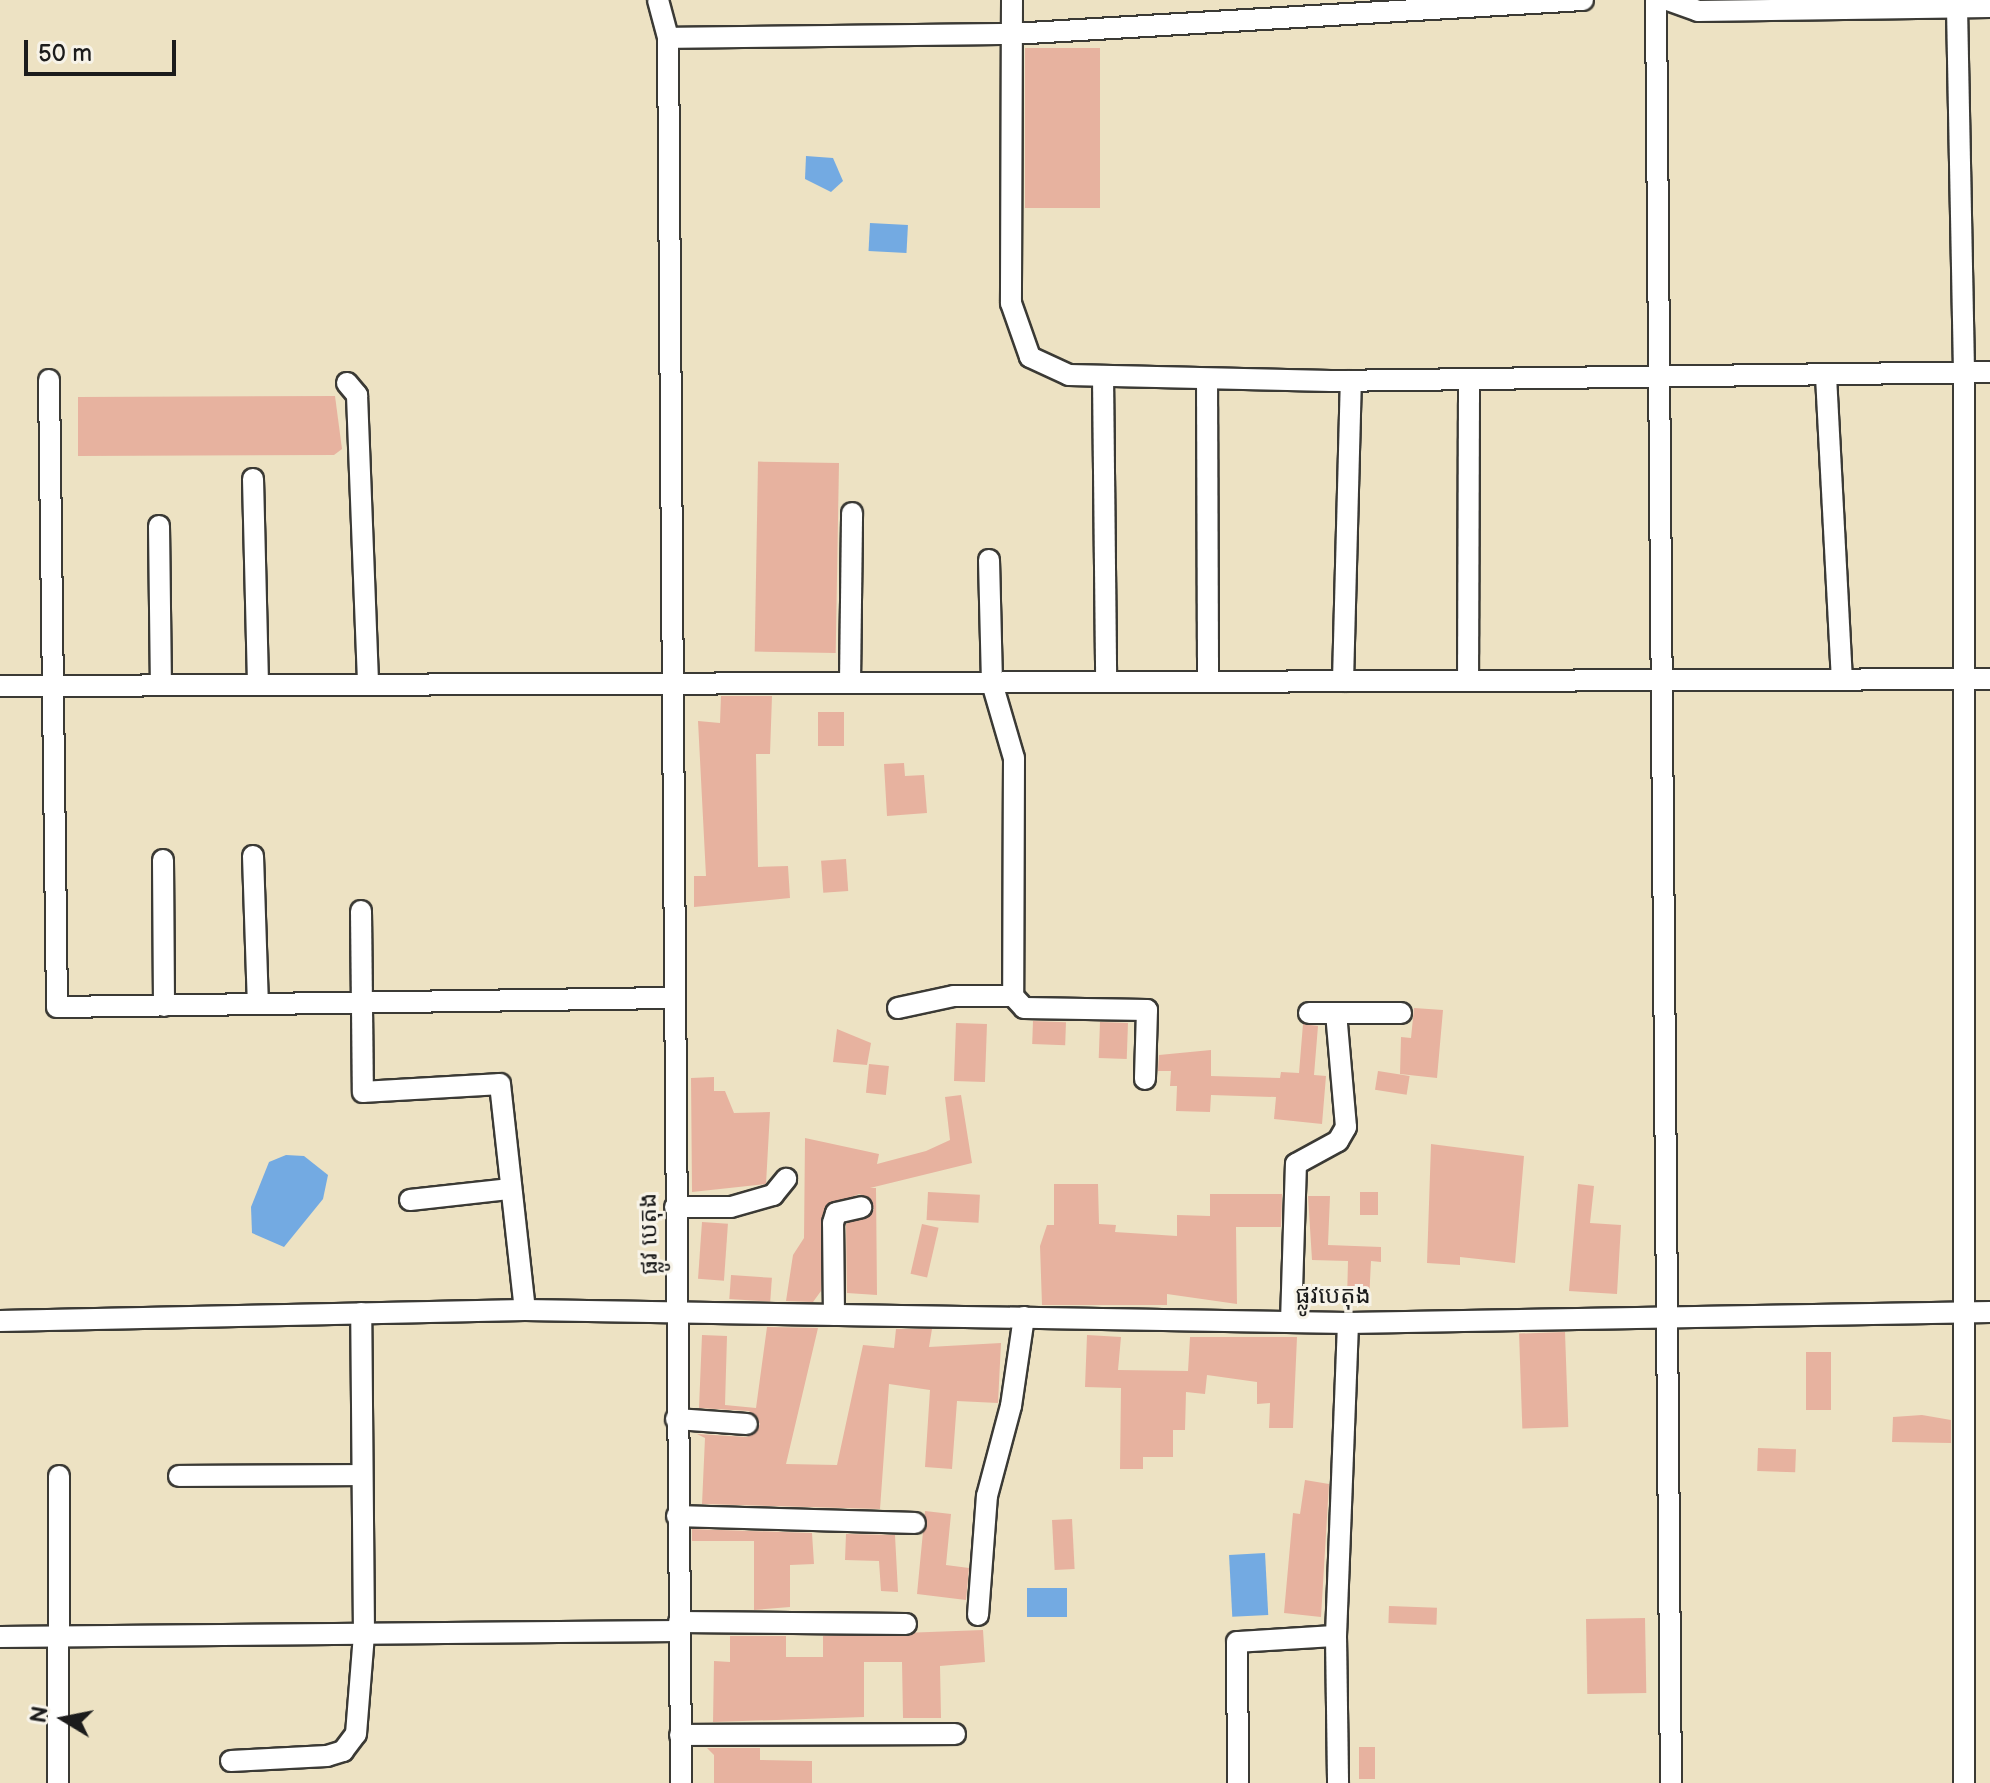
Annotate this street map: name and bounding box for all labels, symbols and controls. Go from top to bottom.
scale bar [28,24,180,74]
text: 50 m [38,39,92,68]
street label: ផ្លូវ បេតុង [634,1193,664,1275]
street label: ផ្លូវបេតុង [1295,1282,1371,1310]
north arrow [24,1679,104,1759]
text: N [25,1704,55,1725]

